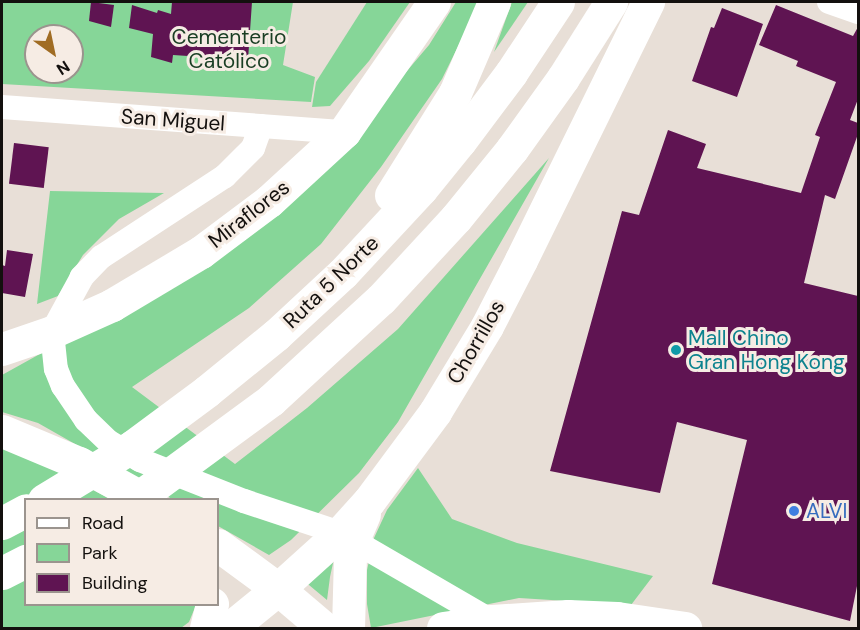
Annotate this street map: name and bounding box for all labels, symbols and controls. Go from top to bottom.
north arrow [24,24,84,84]
park label: Cementerio Católico [172,24,286,74]
text: N [52,56,74,80]
street label: San Miguel [120,104,226,136]
street label: Miraflores [203,175,295,253]
street label: Ruta 5 Norte [278,230,384,334]
street label: Chorrillos [442,296,510,388]
place label: Mall Chino Gran Hong Kong [688,325,845,375]
marker: Mall Chino Gran Hong Kong [669,343,683,357]
legend [24,498,219,606]
place label: ALVI [806,498,847,524]
marker: ALVI [787,504,801,518]
text: Road [82,511,124,535]
text: Park [82,541,118,565]
text: Building [82,571,147,595]

